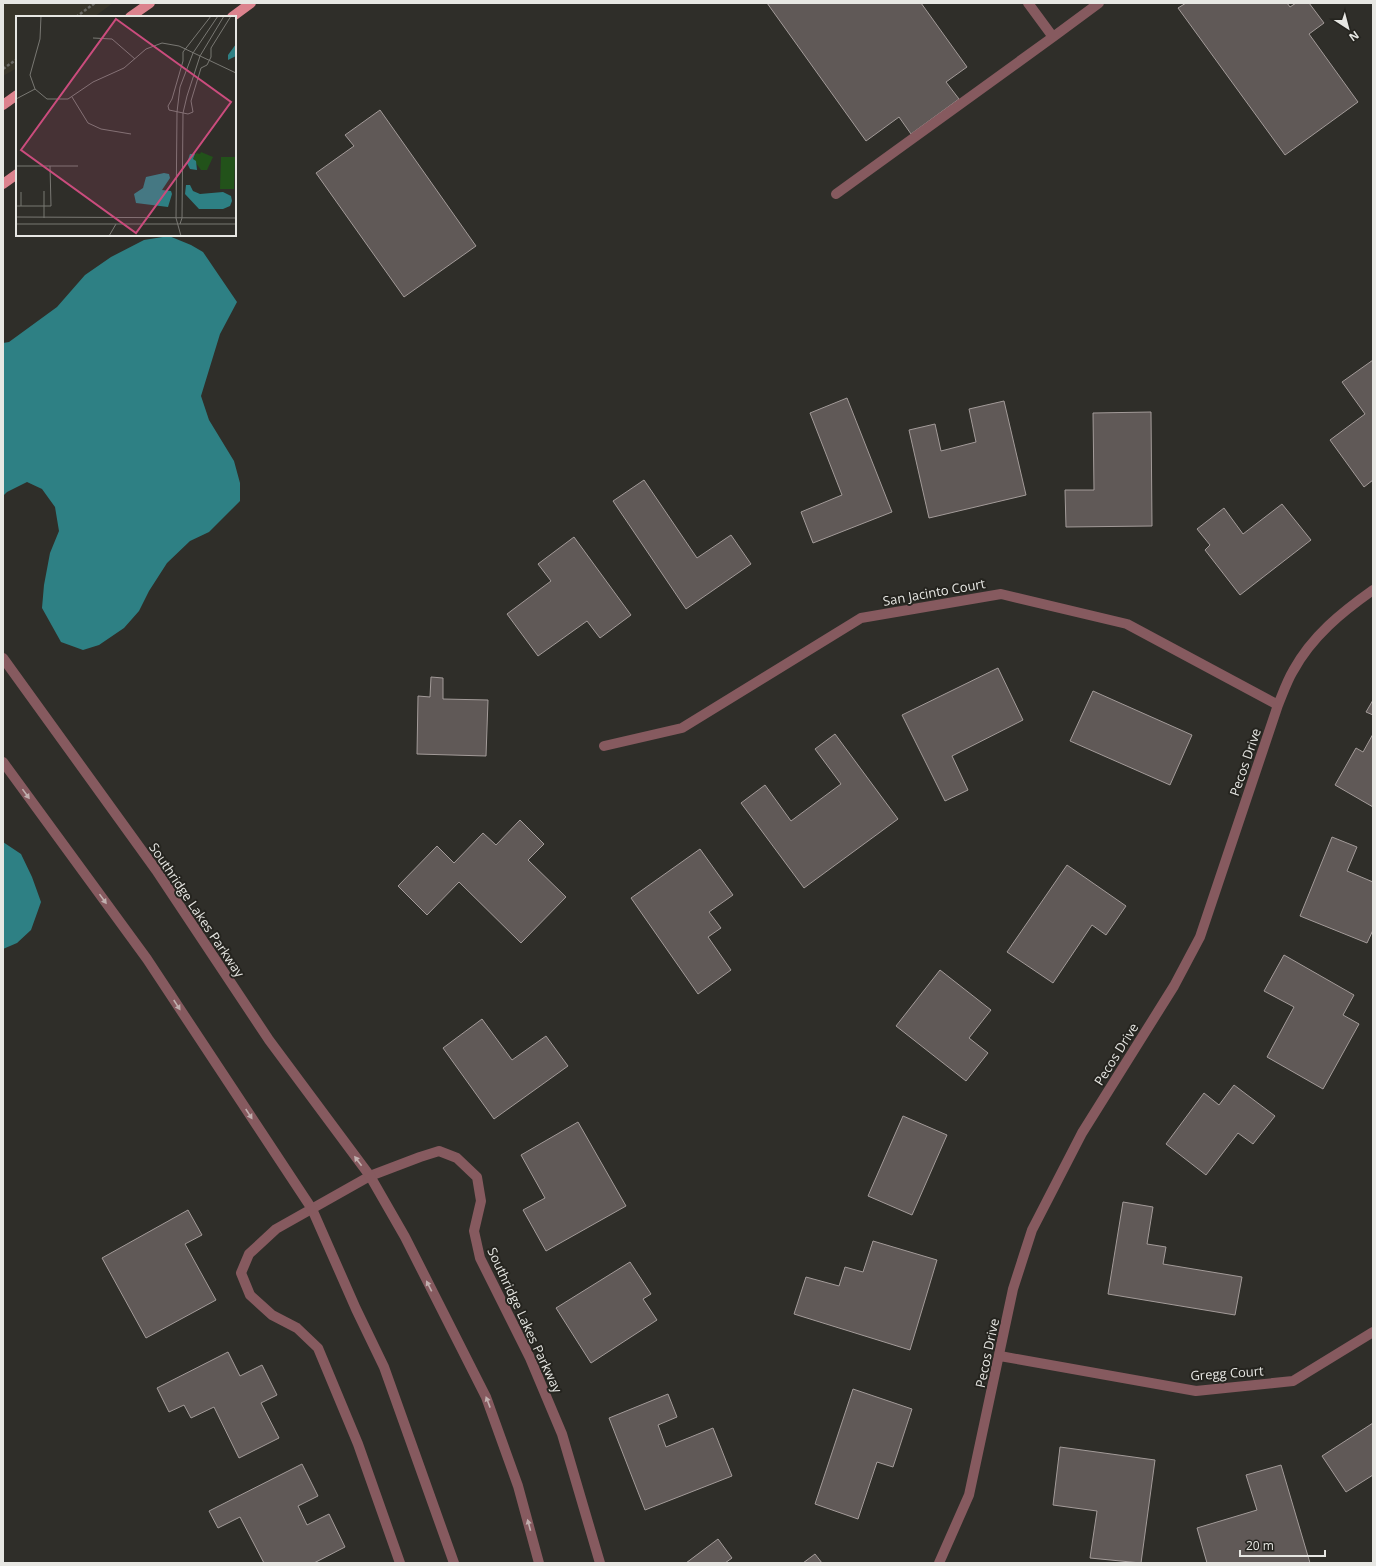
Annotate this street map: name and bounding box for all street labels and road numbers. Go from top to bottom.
street label: San Jacinto Court [881,574,987,610]
street label: Pecos Drive [1225,726,1265,798]
street label: Southridge Lakes Parkway [145,839,249,981]
street label: Pecos Drive [1090,1019,1142,1089]
street label: Southridge Lakes Parkway [483,1244,567,1396]
street label: Pecos Drive [971,1317,1003,1389]
street label: Gregg Court [1190,1361,1265,1385]

